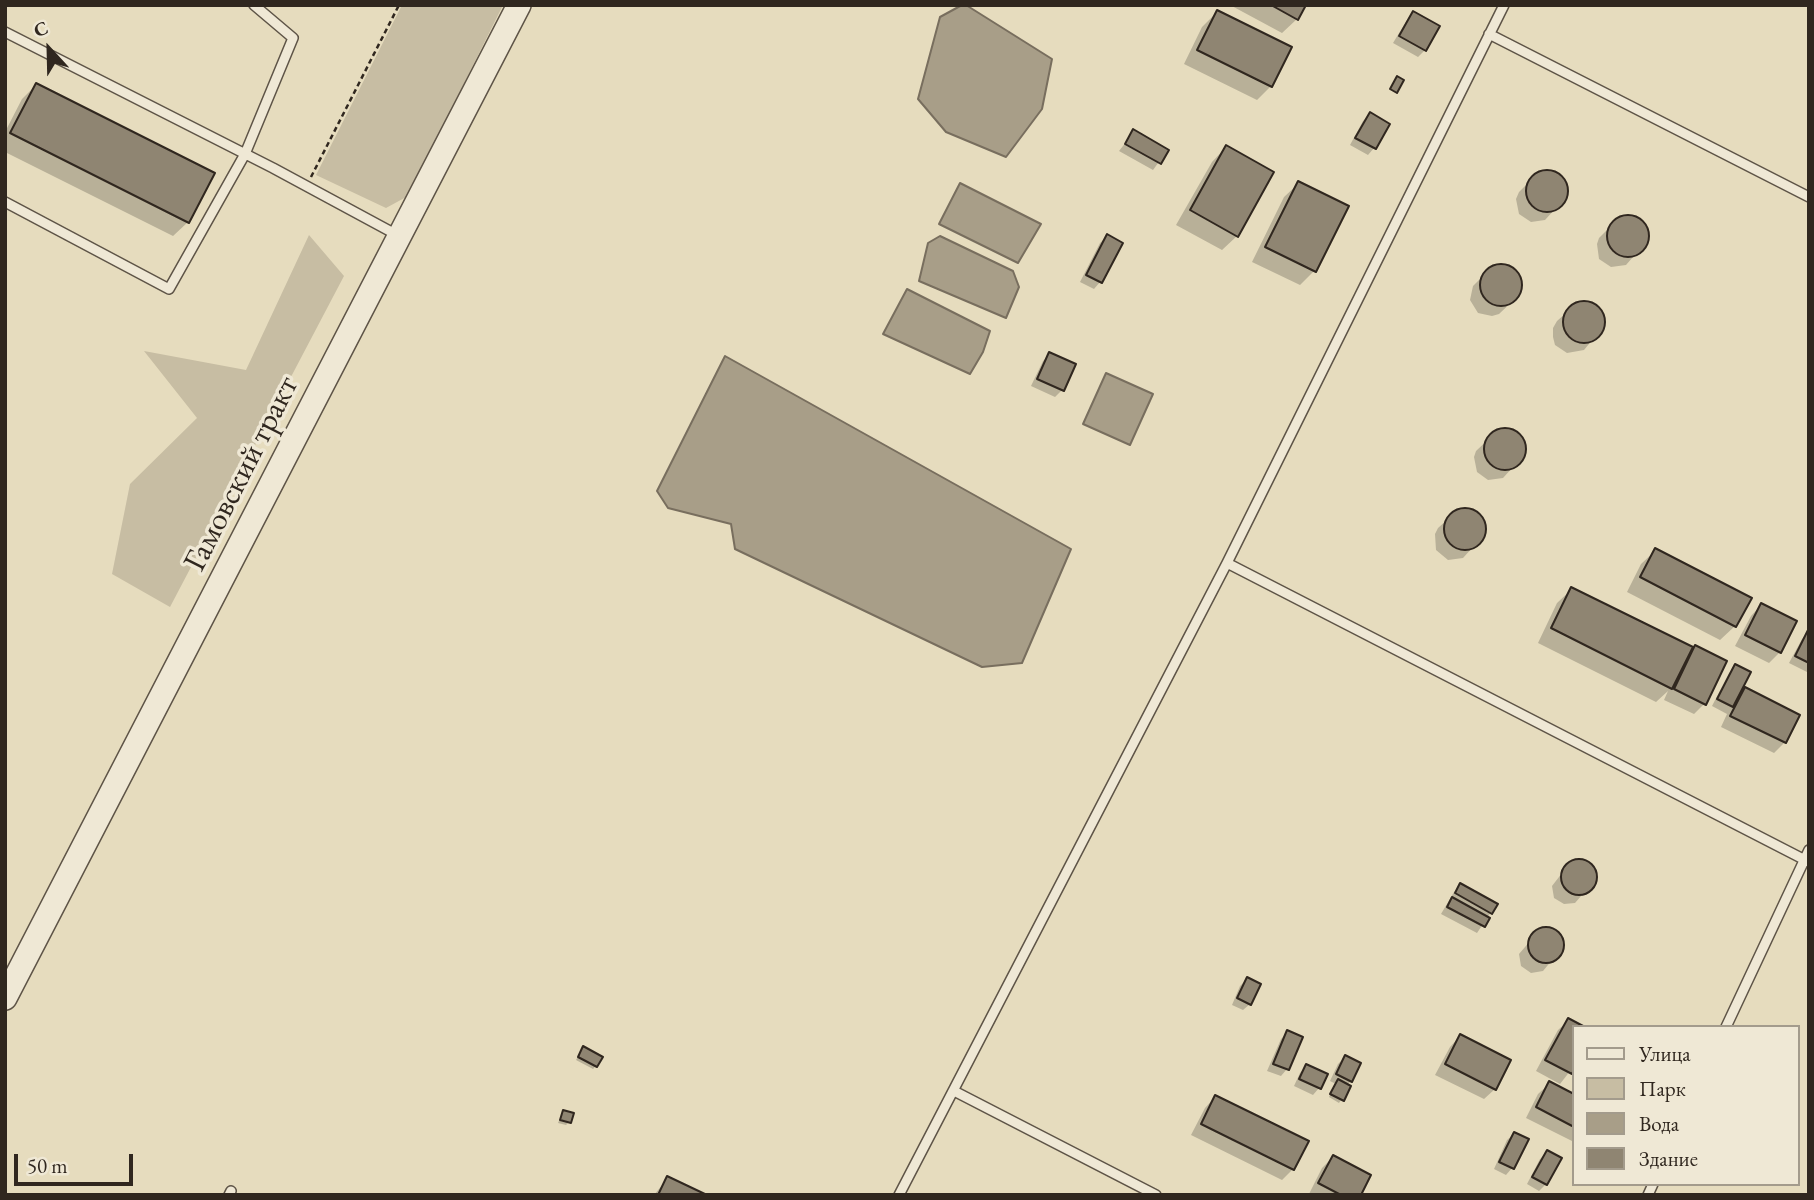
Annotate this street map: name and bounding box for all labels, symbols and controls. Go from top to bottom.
north arrow [14,14,84,84]
text: С [30,15,52,43]
street label: Гамовский тракт [176,370,308,578]
legend [1573,1025,1800,1186]
text: Улица [1639,1040,1691,1067]
text: Парк [1639,1075,1686,1102]
text: Вода [1639,1110,1679,1137]
scale bar [18,1140,136,1184]
text: Здание [1639,1145,1698,1172]
text: 50 m [27,1152,68,1179]

